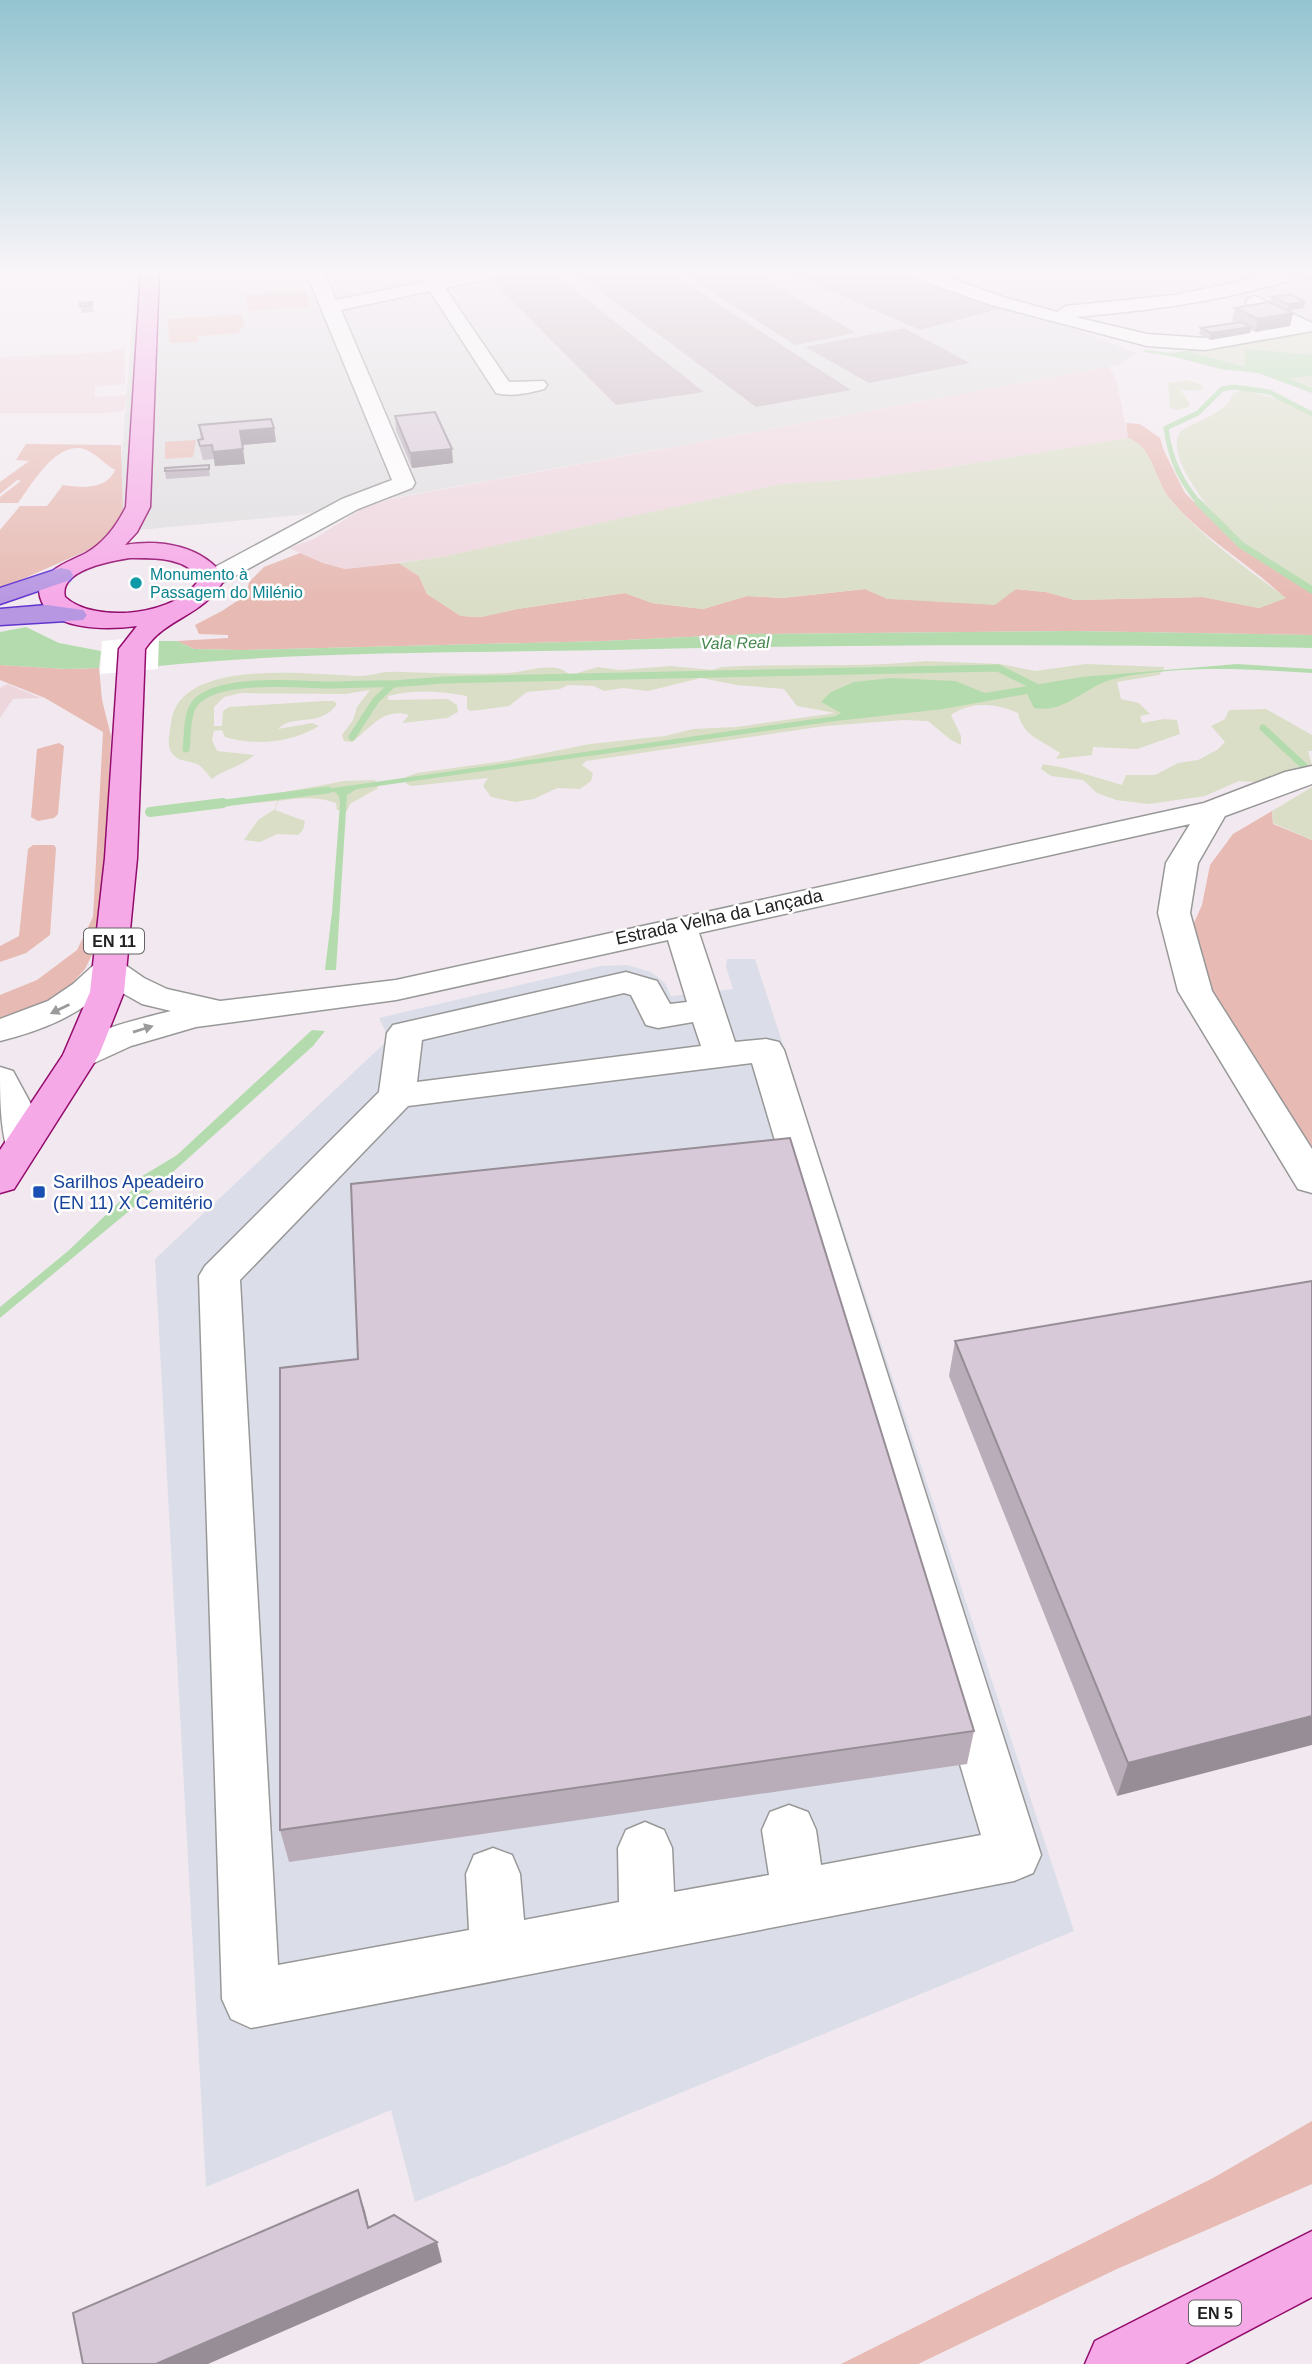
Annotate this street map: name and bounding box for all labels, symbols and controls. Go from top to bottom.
place label: Monumento à Passagem do Milénio [150,566,303,601]
marker: Monumento à Passagem do Milénio [128,575,144,591]
water label: Vala Real [700,634,770,652]
street label: Estrada Velha da Lançada [614,885,825,949]
road number: EN 11 [84,928,144,953]
one-way arrow [50,1003,70,1014]
one-way arrow [133,1023,154,1033]
place label: Sarilhos Apeadeiro (EN 11) X Cemitério [53,1172,213,1213]
marker: Sarilhos Apeadeiro (EN 11) X Cemitério [31,1184,47,1200]
road number: EN 5 [1189,2300,1241,2326]

